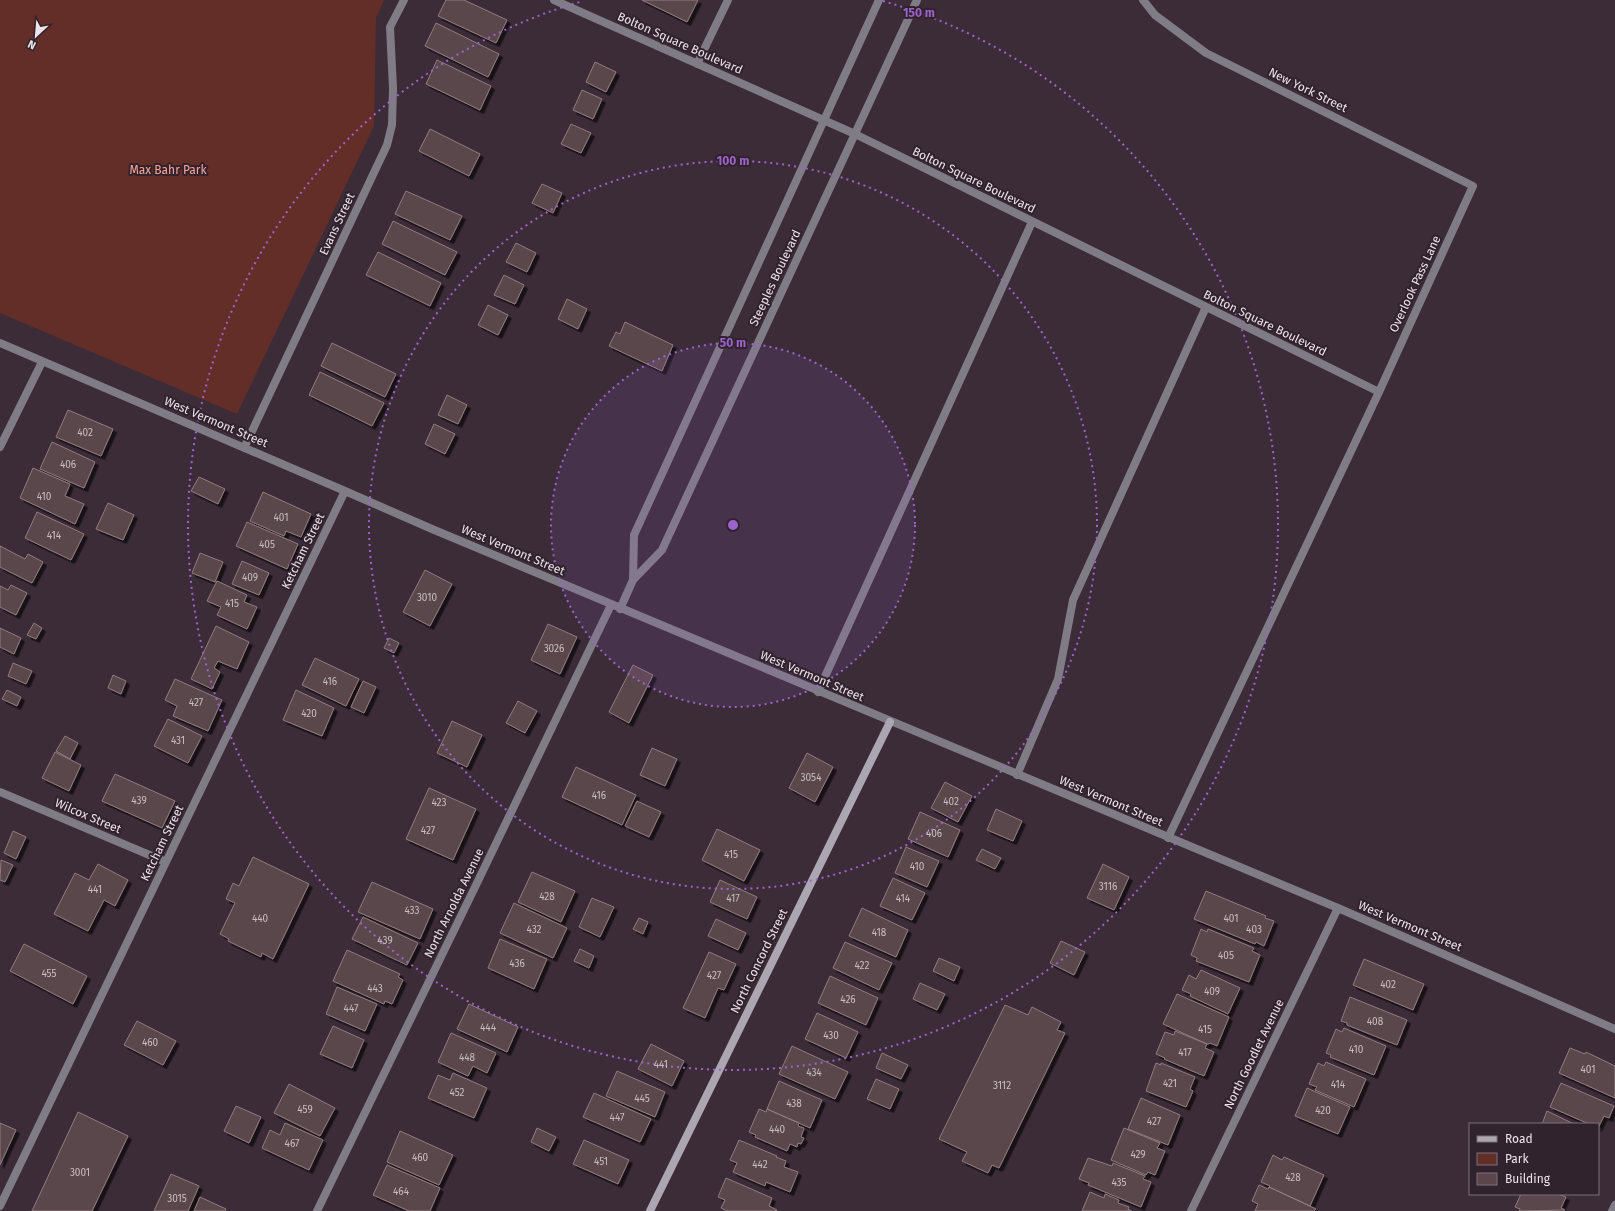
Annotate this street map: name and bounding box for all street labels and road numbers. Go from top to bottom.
street label: Bolton Square Boulevard [615,9,745,77]
street label: New York Street [1266,65,1350,115]
street label: Bolton Square Boulevard [910,144,1038,216]
street label: Evans Street [317,190,358,257]
street label: Steeples Boulevard [747,228,803,328]
street label: Overlook Pass Lane [1386,233,1444,335]
street label: Bolton Square Boulevard [1201,287,1329,359]
street label: West Vermont Street [162,394,271,450]
street label: Ketcham Street [279,510,328,591]
street label: West Vermont Street [459,522,568,578]
street label: West Vermont Street [758,648,867,704]
street label: West Vermont Street [1057,773,1166,829]
street label: Wilcox Street [53,796,124,837]
street label: Ketcham Street [138,802,187,883]
street label: North Arnolda Avenue [421,846,487,960]
street label: West Vermont Street [1356,898,1465,954]
street label: North Concord Street [728,906,791,1016]
street label: North Goodlet Avenue [1221,997,1287,1111]

